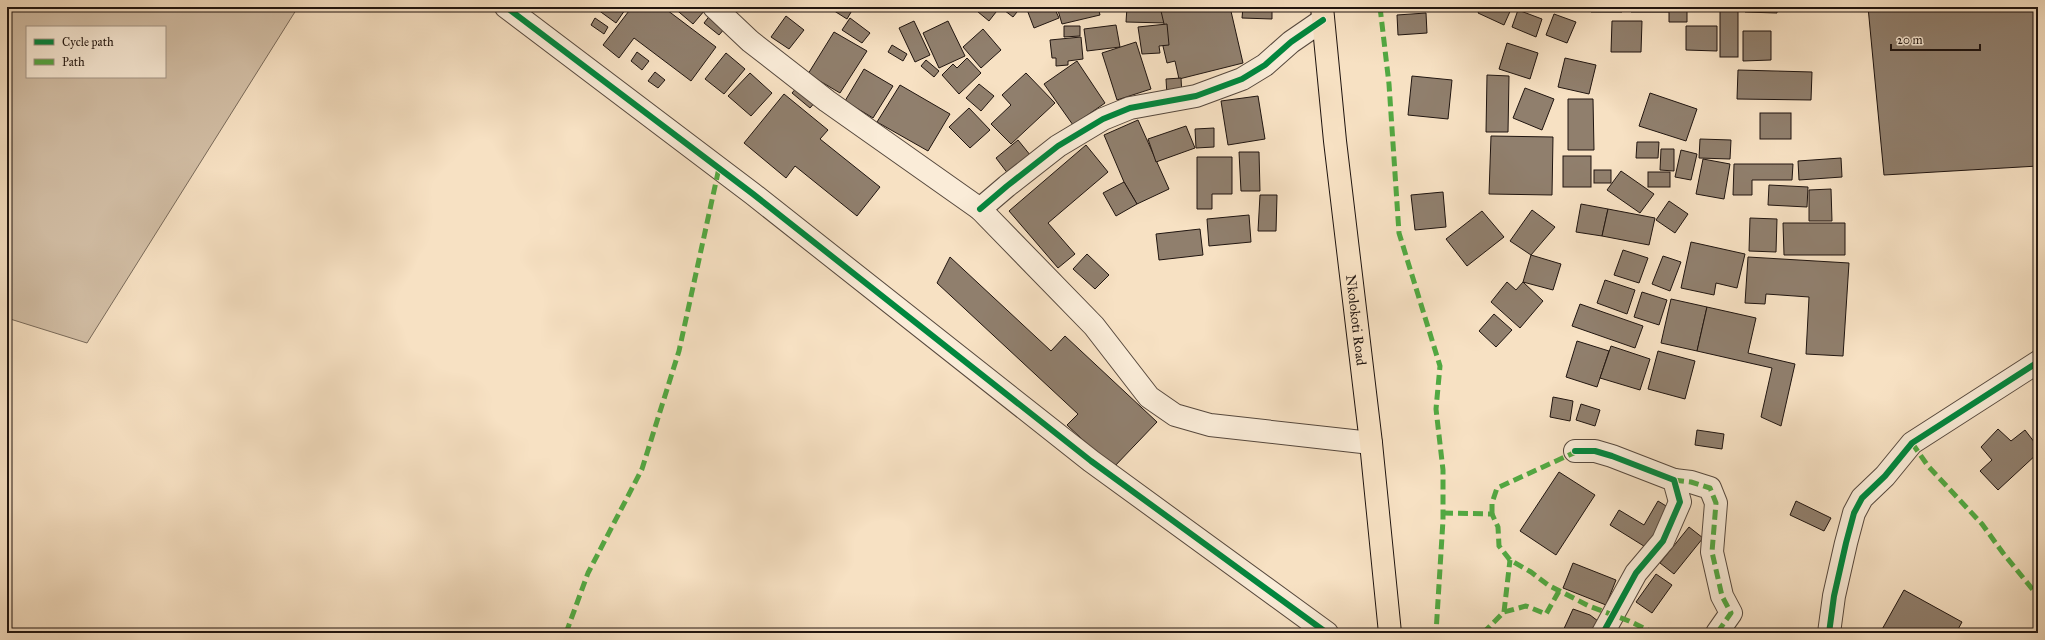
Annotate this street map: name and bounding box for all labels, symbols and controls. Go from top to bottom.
legend [26,26,166,78]
scale bar [1891,26,1980,52]
text: 20 m [1897,33,1923,47]
text: Cycle path [62,35,114,49]
text: Path [62,55,85,69]
street label: Nkolokoti Road [1343,274,1370,366]

